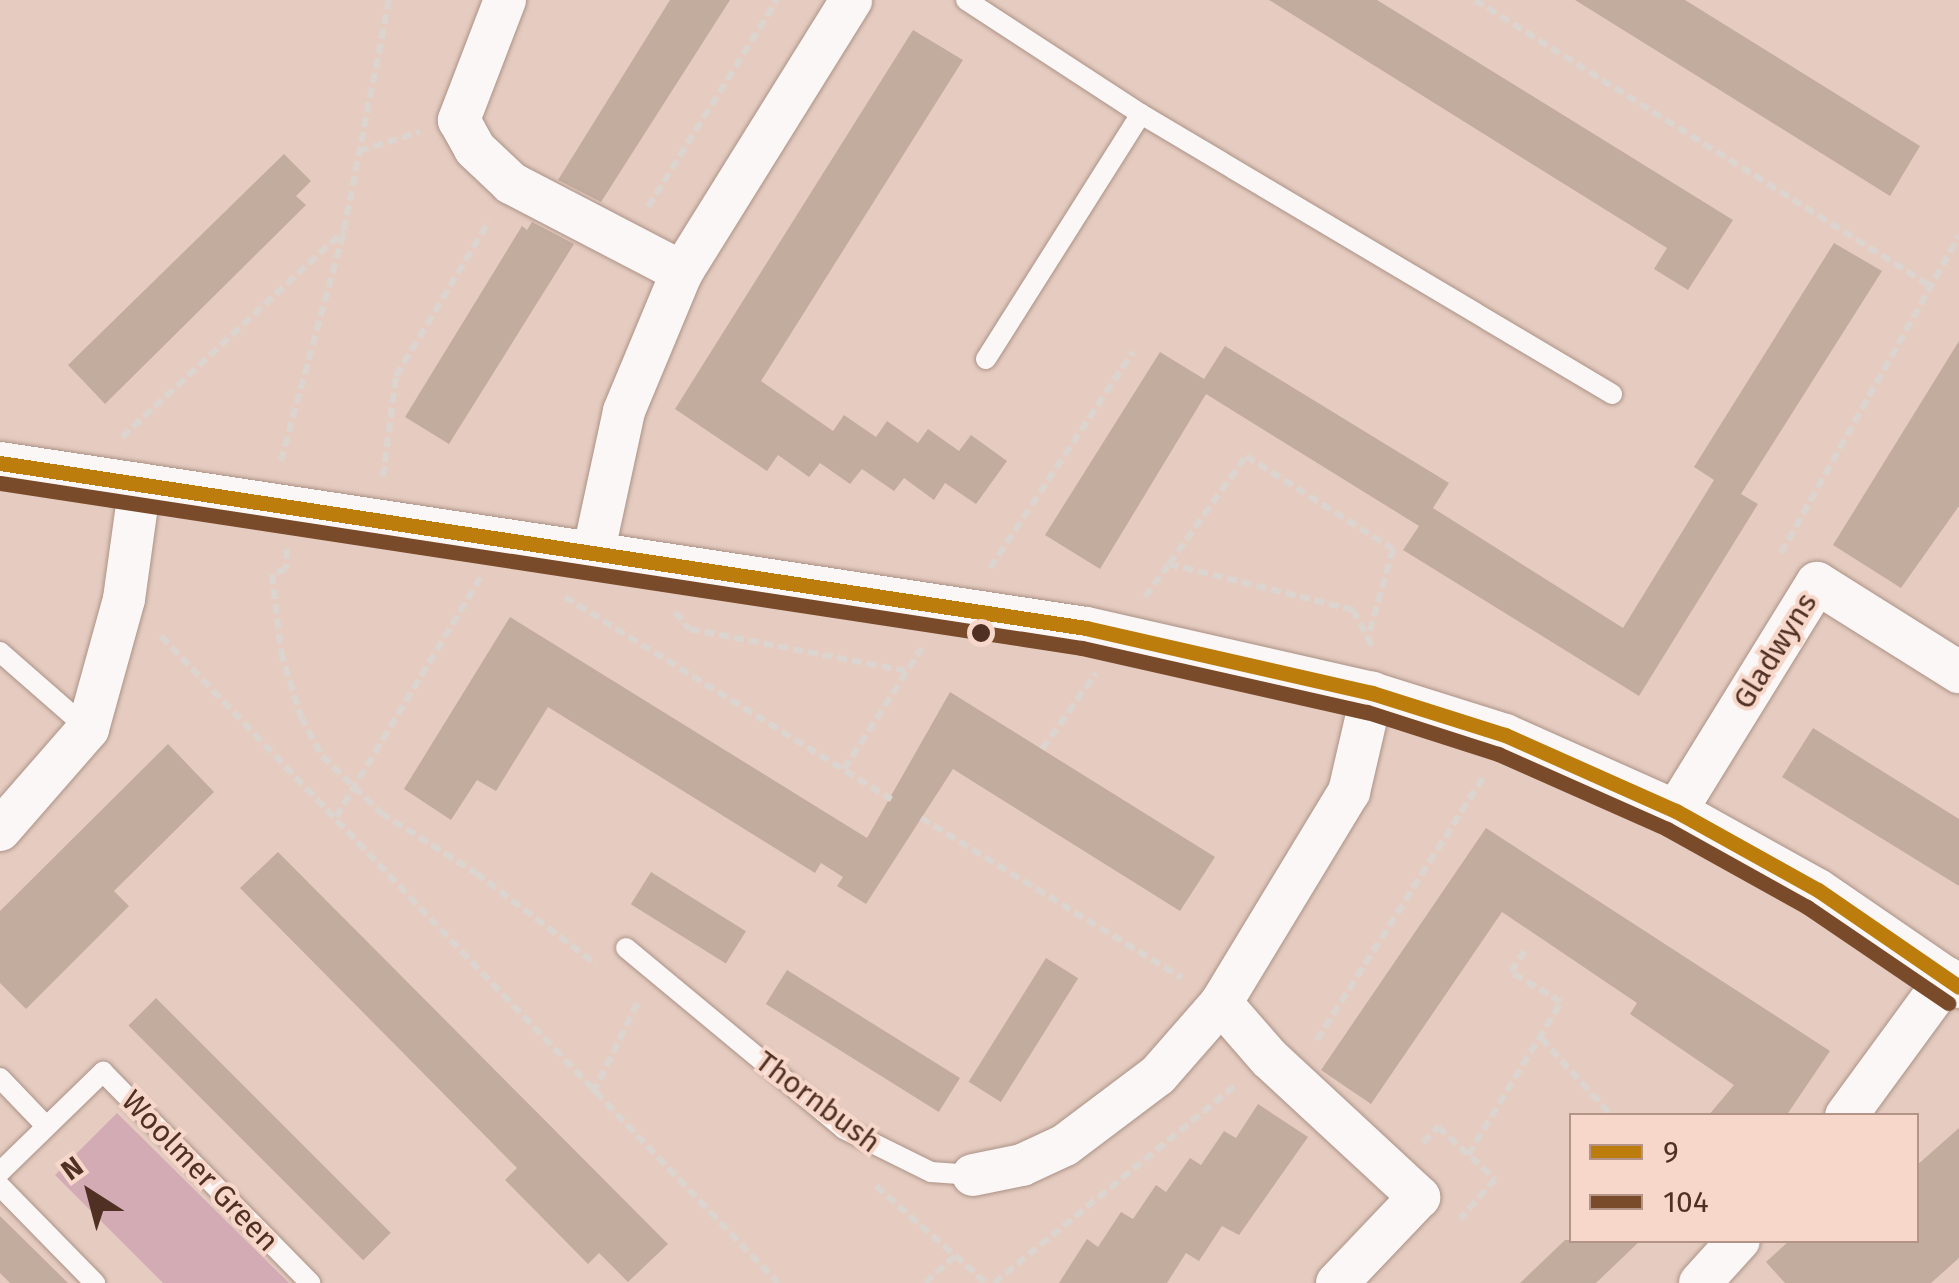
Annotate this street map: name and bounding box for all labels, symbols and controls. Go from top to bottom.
street label: Gladwyns [1725,586,1825,716]
unlabelled marker [971,623,991,643]
street label: Thornbush [749,1043,887,1161]
street label: Woolmer Green [114,1083,286,1259]
legend [1569,1113,1919,1243]
text: 9 [1663,1134,1679,1170]
north arrow [40,1143,140,1243]
text: N [55,1150,89,1187]
text: 104 [1663,1184,1709,1220]

